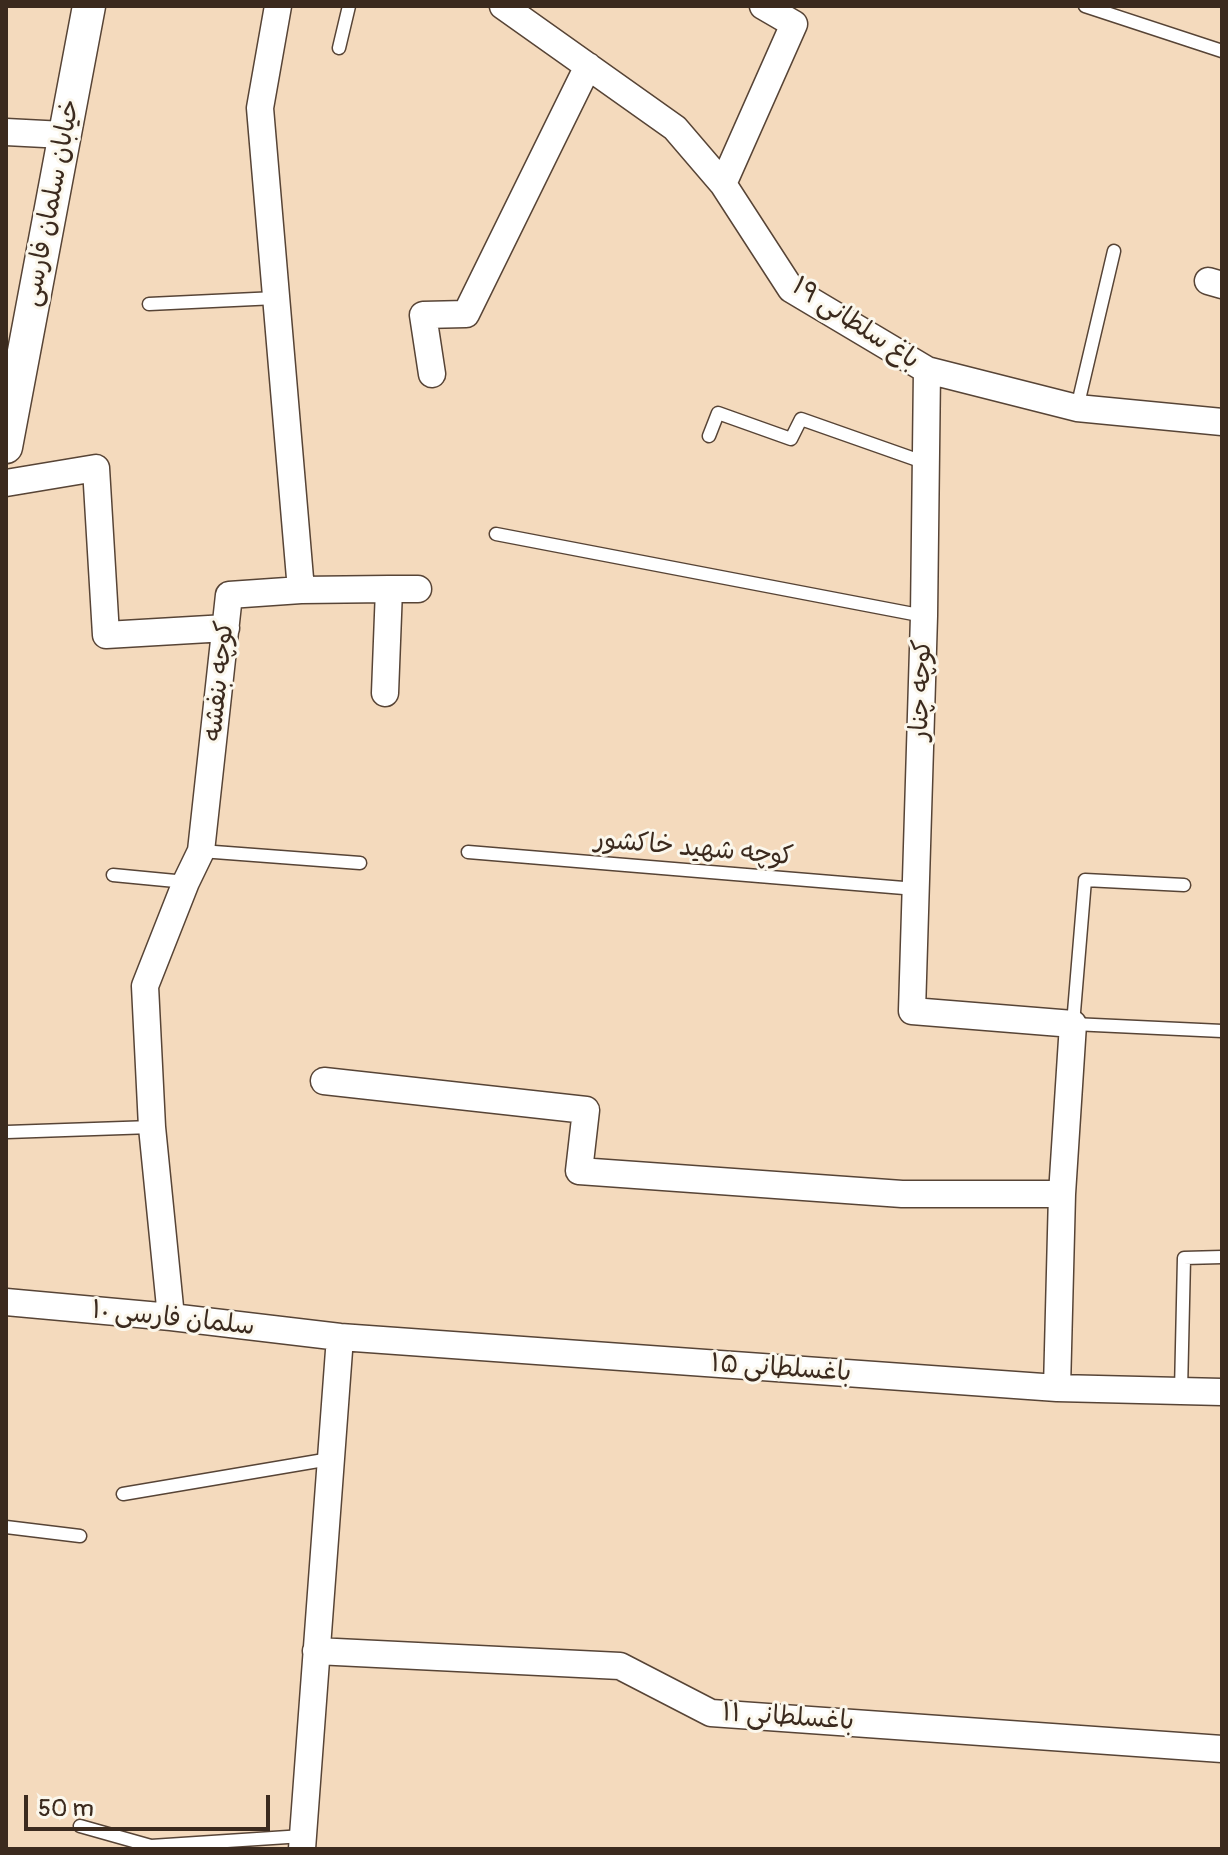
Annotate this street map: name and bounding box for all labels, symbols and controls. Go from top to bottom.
street label: خیابان سلمان فارسی [17,97,87,309]
street label: باغ سلطانی ۱۹ [785,271,925,377]
street label: کوچه بنفشه [198,619,242,743]
street label: کوچه چنار [905,639,939,741]
street label: کوچه شهید خاکشور [593,825,795,873]
street label: سلمان فارسی ۱۰ [90,1295,256,1343]
street label: باغسلطانی ۱۵ [710,1349,852,1389]
street label: باغسلطانی ۱۱ [721,1698,855,1738]
scale bar [28,1779,274,1829]
text: 50 m [38,1794,94,1823]

